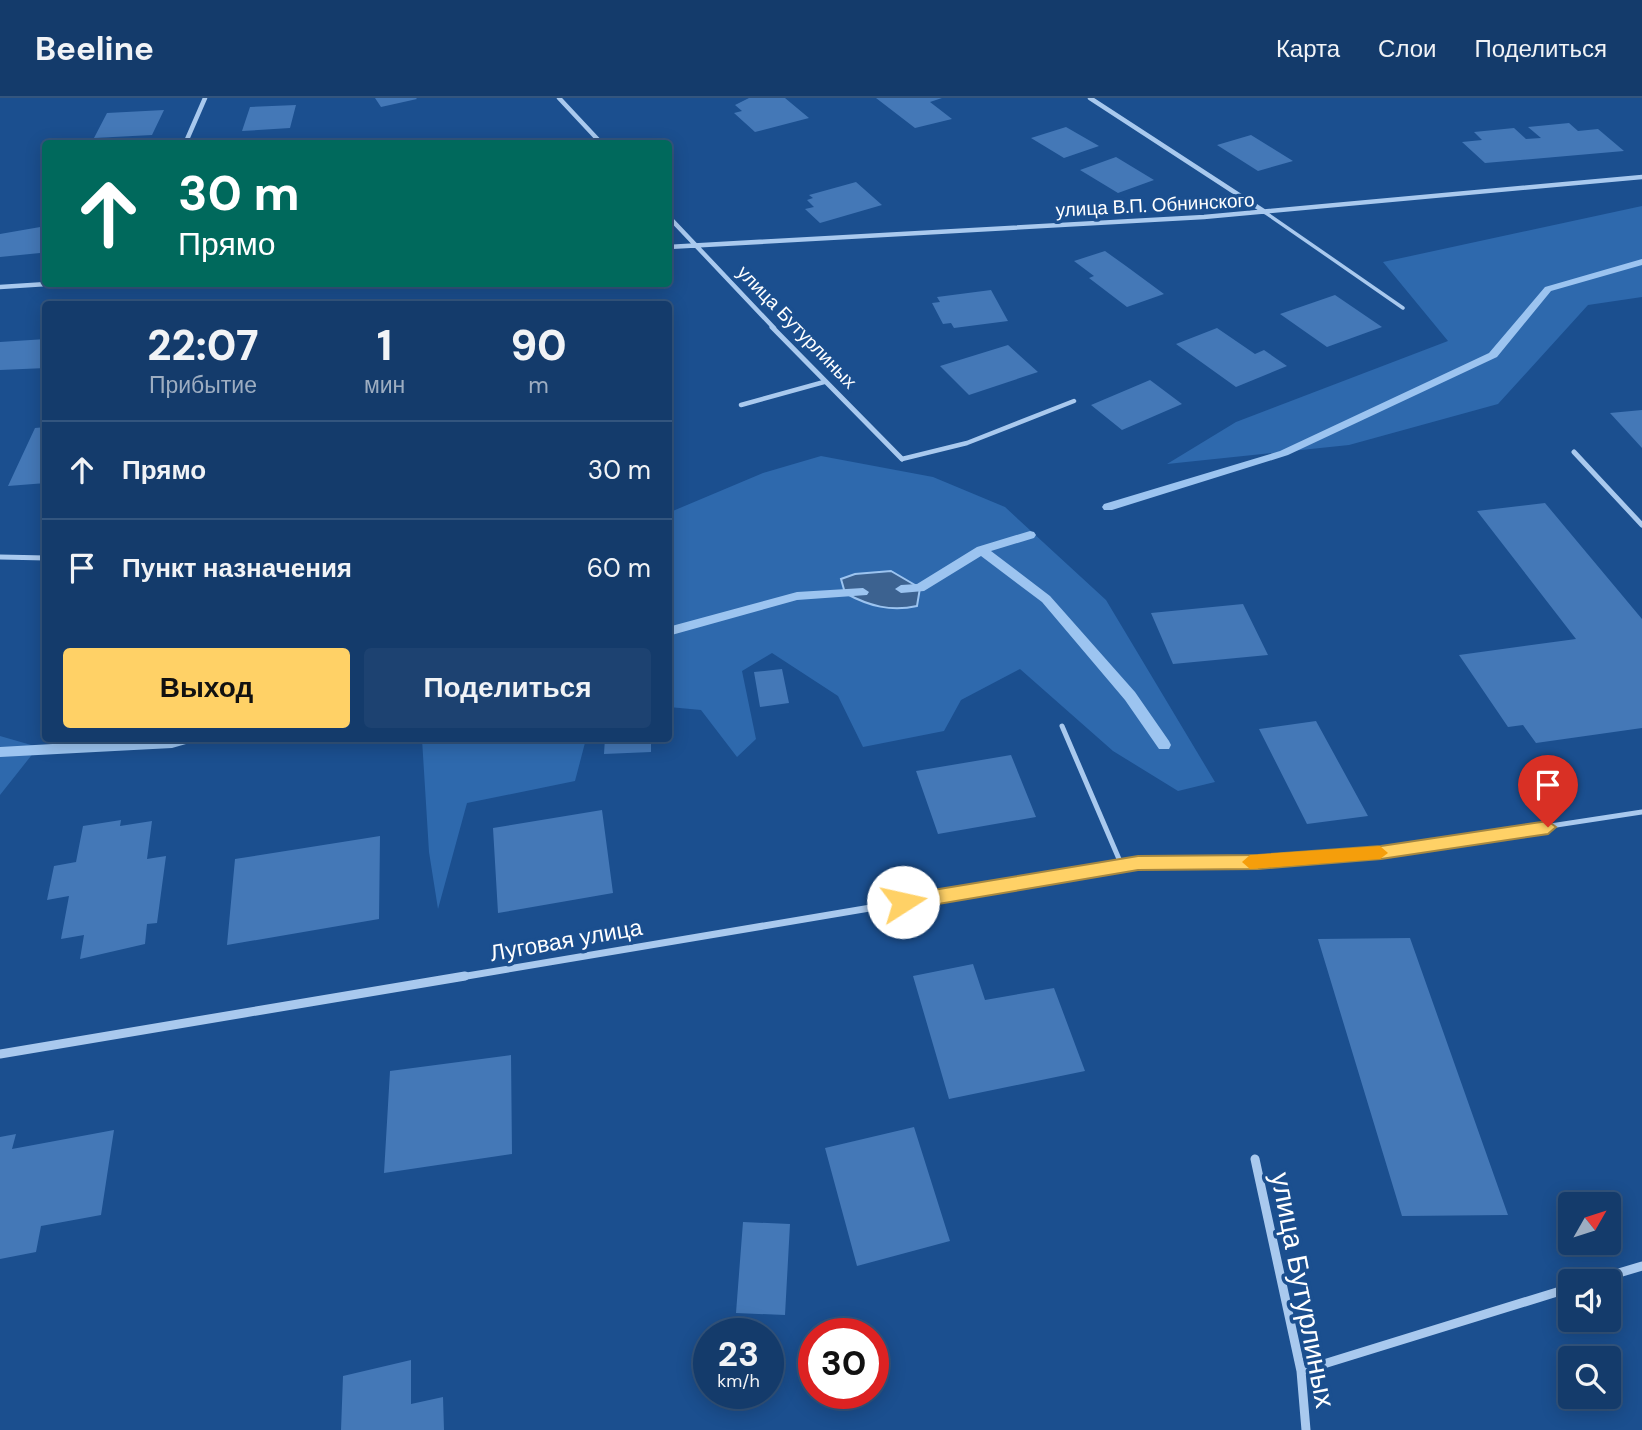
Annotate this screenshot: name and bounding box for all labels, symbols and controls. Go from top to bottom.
text: Beeline [35,27,154,70]
text: Карта [1276,33,1340,64]
text: Слои [1378,33,1436,64]
text: Поделиться [1474,33,1607,64]
text: 30 m [178,161,300,225]
icon: ahead [63,168,154,259]
street label: улица В.П. Обнинского [1055,187,1255,223]
text: Прямо [178,223,276,265]
street label: улица Бутурлиных [732,260,863,394]
text: 22:07 [147,318,259,373]
text: 1 [377,318,392,373]
text: 90 [510,318,567,373]
text: Прибытие [149,370,257,400]
text: мин [364,370,405,400]
text: m [528,370,549,400]
icon: ahead [63,451,101,489]
text: Прямо [122,453,206,487]
text: 30 m [588,453,651,487]
icon: arrive [63,549,101,587]
text: Пункт назначения [122,551,352,585]
text: 60 m [587,551,651,585]
button: Выход [63,648,350,728]
button: Поделиться [364,648,651,728]
pin [1518,755,1578,827]
icon: arrive [1529,766,1567,804]
position arrow [866,865,940,939]
street label: Луговая улица [488,912,645,968]
street label: улица Бутурлиных [1262,1169,1344,1411]
north arrow [1558,1192,1620,1255]
map controls [1558,1192,1621,1409]
button: sound [1558,1269,1621,1332]
speed limit sign: 30 [798,1318,889,1409]
text: 23 [718,1331,759,1377]
button: search [1558,1346,1621,1409]
text: km/h [717,1369,760,1393]

